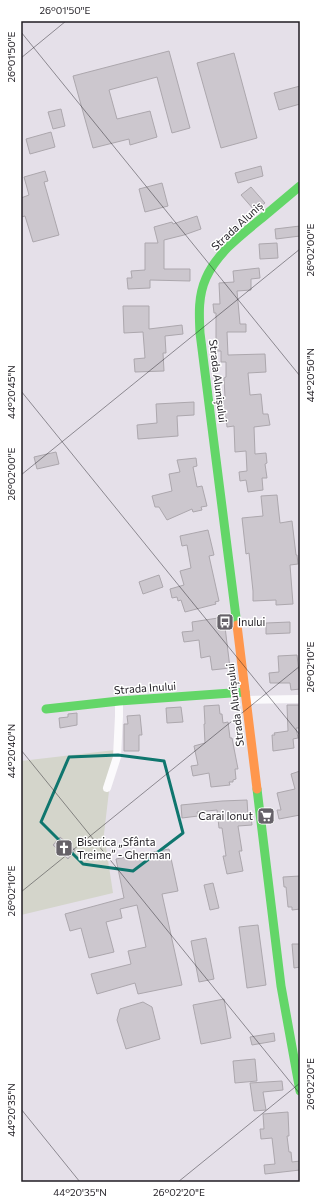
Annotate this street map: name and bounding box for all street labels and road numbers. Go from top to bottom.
street label: Strada Aluniș [208,198,266,254]
street label: Strada Alunișului [206,339,230,424]
street label: Strada Alunișului [223,662,247,747]
street label: Strada Inului [113,679,177,696]

